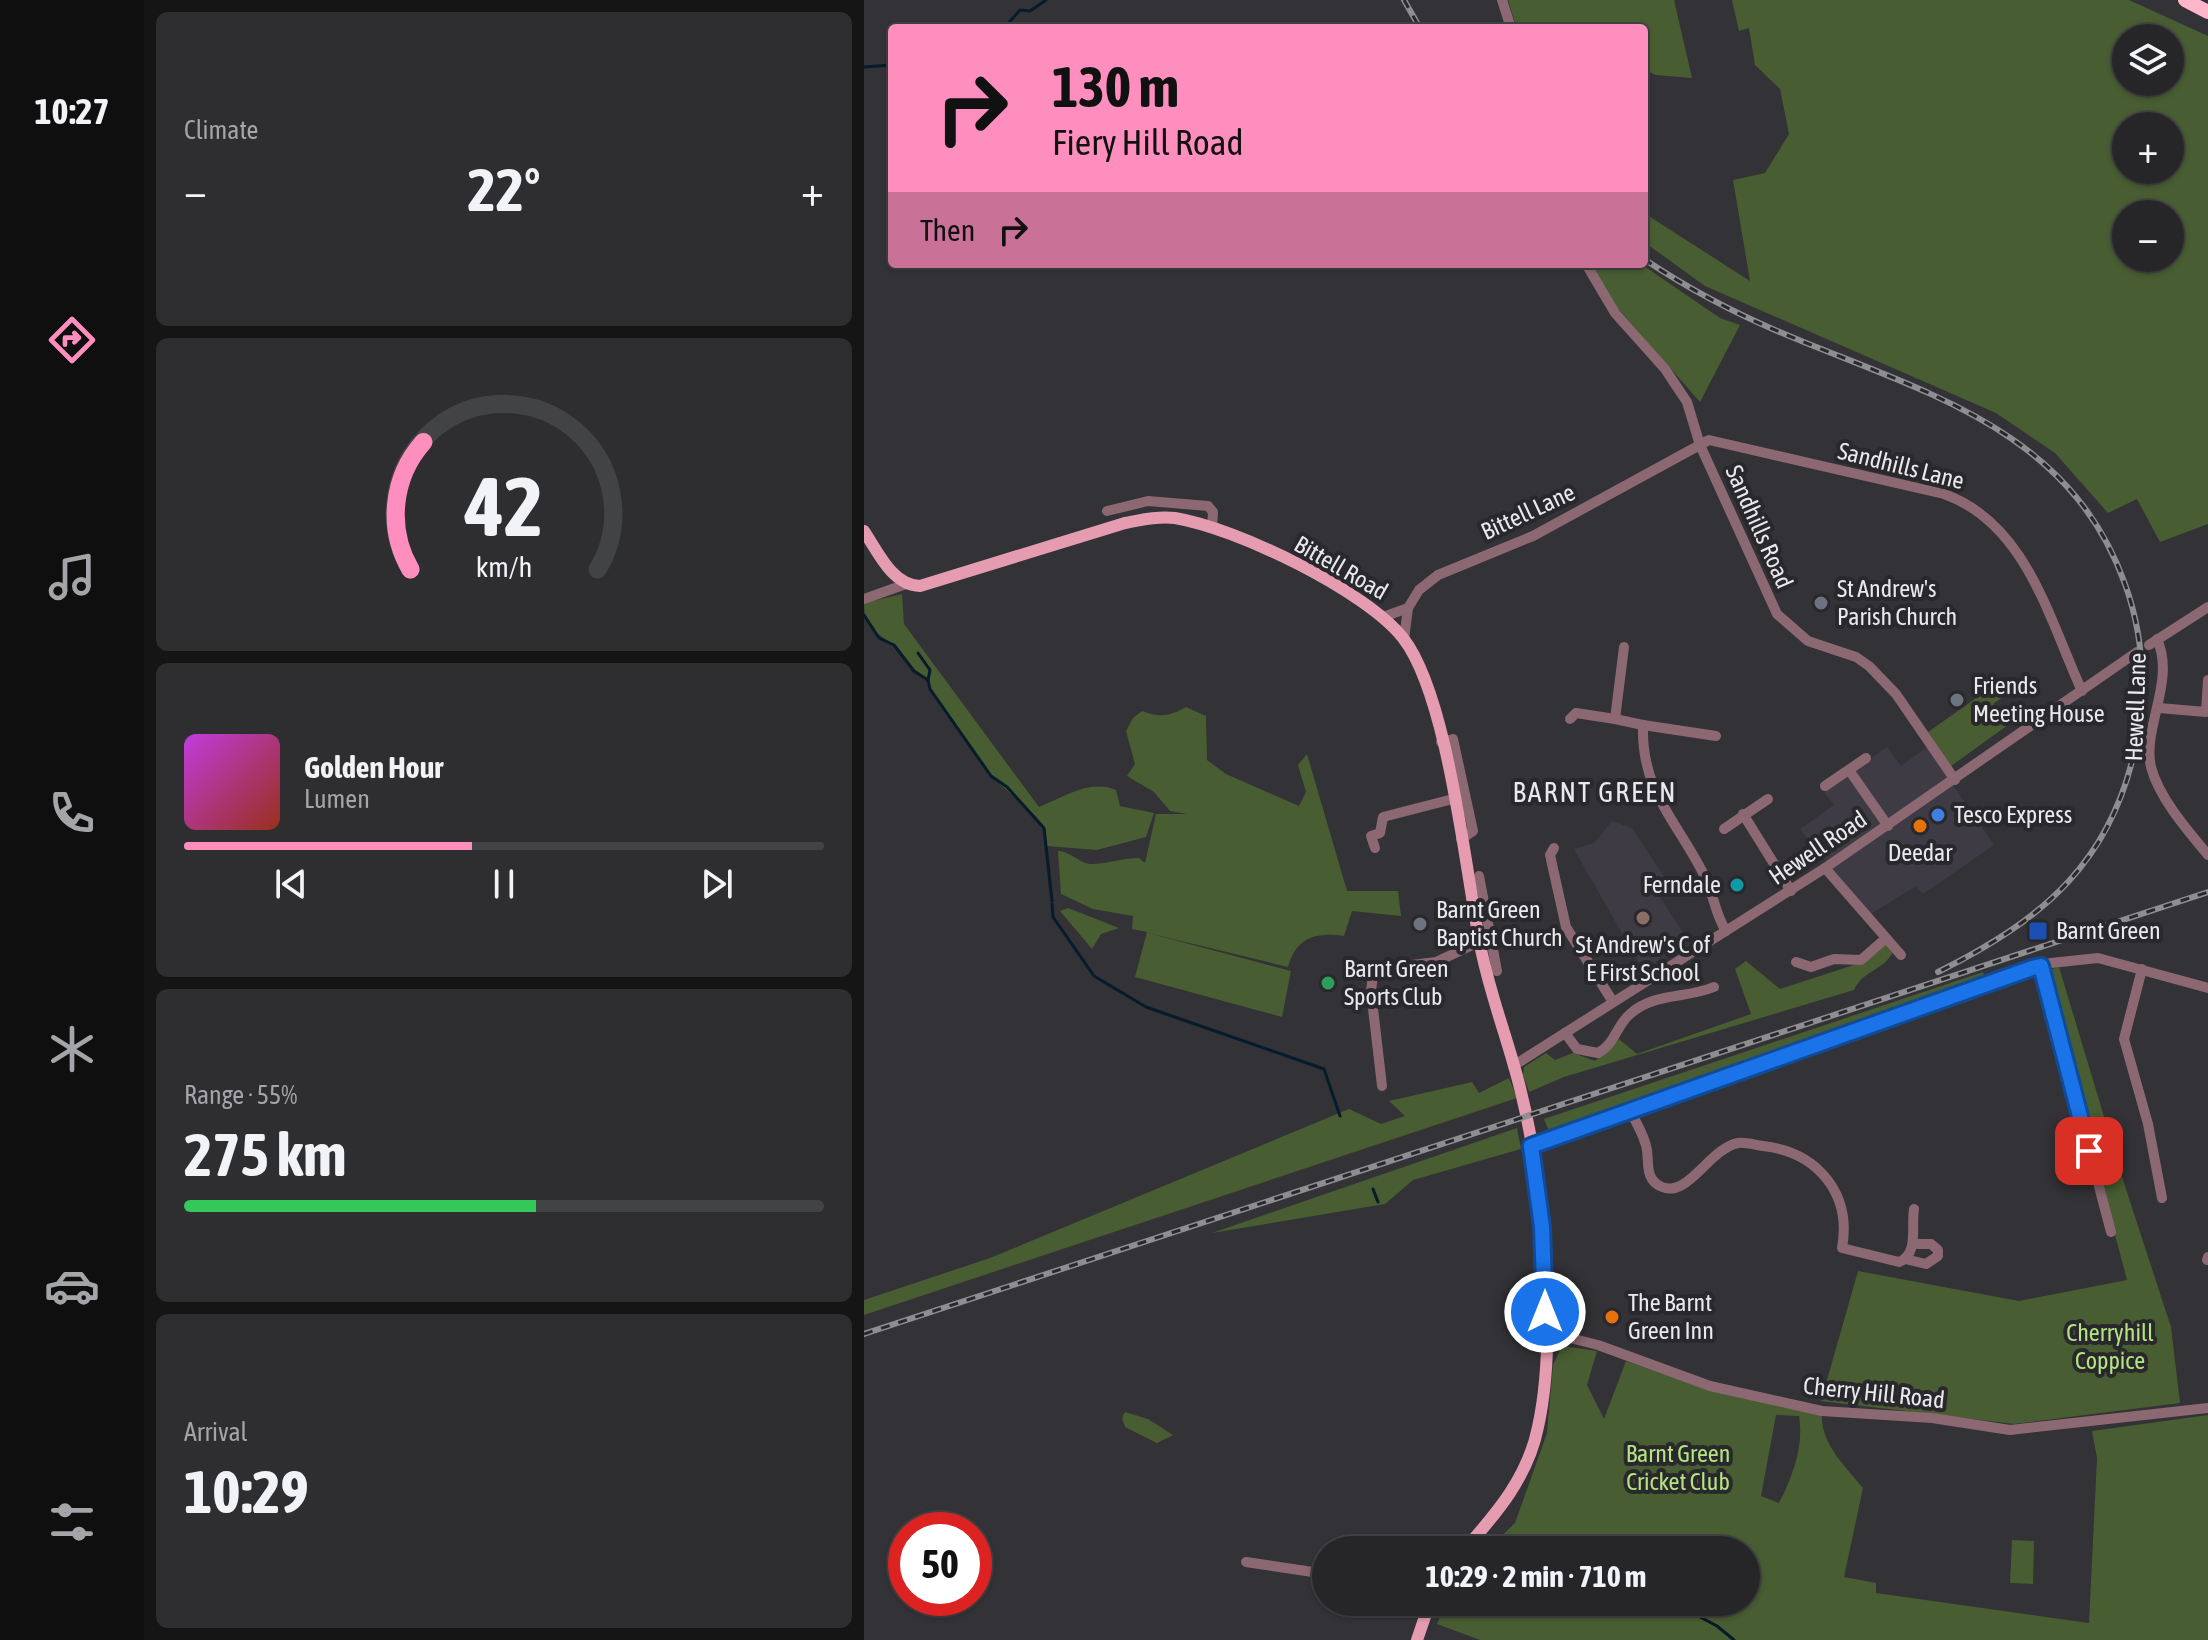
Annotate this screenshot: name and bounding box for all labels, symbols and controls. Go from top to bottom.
map controls [2112,24,2184,272]
button: layers [2112,24,2184,96]
text: 130 m [1052,55,1179,119]
icon: right [920,56,1024,160]
text: 10:27 [35,90,109,132]
button: + [2112,112,2184,184]
text: Climate [184,115,258,145]
text: Fiery Hill Road [1052,121,1243,163]
text: 22° [468,155,540,224]
text: − [184,165,207,215]
text: + [801,165,824,215]
button: − [2112,200,2184,272]
icon: right [991,208,1035,252]
text: Then [920,213,975,247]
icon: directions [44,312,100,368]
street label: Sandhills Lane [1835,437,1967,494]
text: 42 [464,458,543,554]
street label: Sandhills Road [1720,461,1799,592]
street label: Bittell Lane [1477,478,1579,545]
street label: Bittell Road [1290,530,1393,605]
icon: music [44,549,100,605]
text: km/h [476,551,532,584]
place label: St Andrew's Parish Church [1837,575,1957,630]
marker: St Andrew's Parish Church [1812,594,1830,612]
street label: Hewell Lane [2120,652,2151,762]
place label: Friends Meeting House [1973,672,2105,727]
marker: Friends Meeting House [1948,691,1966,709]
text: Golden Hour [304,750,443,784]
district label: BARNT GREEN [1513,776,1677,808]
text: Lumen [304,784,370,814]
icon: phone [44,785,100,841]
place label: Tesco Express [1954,801,2072,828]
street label: Hewell Road [1764,805,1871,890]
marker: Tesco Express [1929,806,1947,824]
marker: Deedar [1911,817,1929,835]
place label: Deedar [1888,839,1953,866]
icon: previous [269,862,313,906]
icon: pause [482,862,526,906]
icon: next [695,862,739,906]
place label: Ferndale [1643,871,1721,898]
marker: Ferndale [1728,876,1746,894]
place label: Barnt Green Baptist Church [1436,896,1563,951]
marker: St Andrew's C of E First School [1634,909,1652,927]
marker: Barnt Green Baptist Church [1411,915,1429,933]
place label: Barnt Green [2056,917,2161,944]
marker: Barnt Green [2027,920,2049,942]
place label: St Andrew's C of E First School [1576,931,1711,986]
place label: Barnt Green Sports Club [1344,955,1449,1010]
marker: Barnt Green Sports Club [1319,974,1337,992]
icon: climate [44,1021,100,1077]
text: Range · 55% [184,1080,297,1110]
pin [2055,1117,2123,1185]
text: 275 km [184,1120,346,1189]
icon: arrive [2067,1129,2111,1173]
icon: car [44,1258,100,1314]
position arrow [1503,1270,1587,1354]
place label: The Barnt Green Inn [1628,1289,1714,1344]
marker: The Barnt Green Inn [1603,1308,1621,1326]
park label: Cherryhill Coppice [2066,1319,2154,1374]
street label: Cherry Hill Road [1802,1372,1946,1413]
text: Arrival [184,1417,248,1447]
park label: Barnt Green Cricket Club [1626,1440,1730,1495]
text: 10:29 [184,1457,309,1526]
icon: filters [44,1494,100,1550]
speed limit sign: 50 [888,1512,992,1616]
text: 10:29 · 2 min · 710 m [1426,1559,1646,1593]

